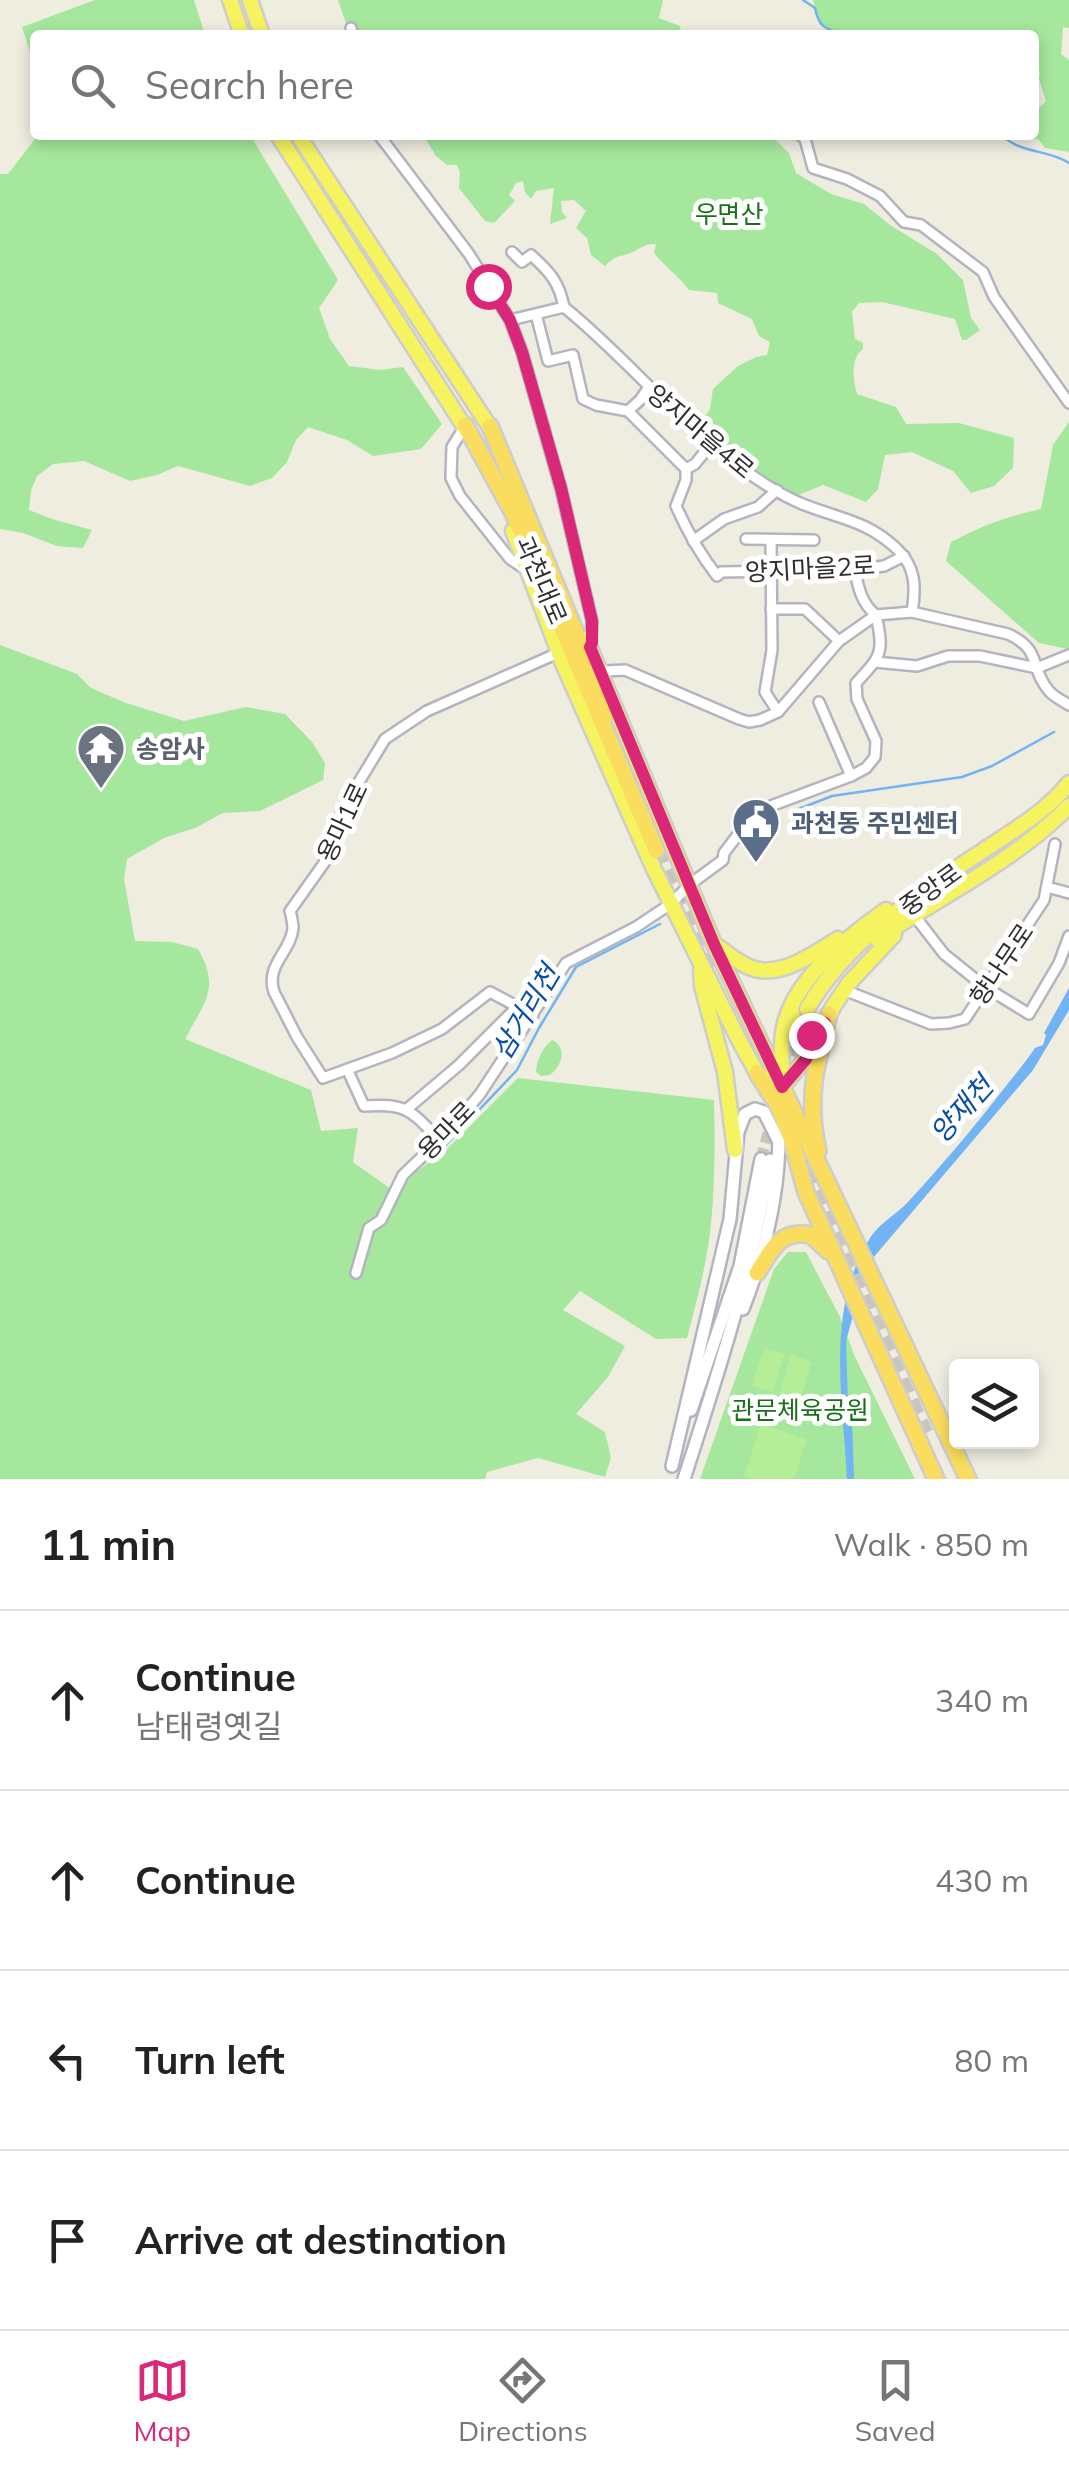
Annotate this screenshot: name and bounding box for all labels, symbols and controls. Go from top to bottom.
search box [30,30,1039,140]
icon: search [65,58,120,113]
text: Search here [145,61,354,109]
park label: 우면산 [694,198,764,229]
route start [466,264,512,310]
street label: 양지마을4로 [641,377,761,485]
street label: 과천대로 [510,532,574,628]
street label: 양지마을2로 [744,549,876,587]
temple icon: 송암사 [75,722,127,790]
place label: 송암사 [136,733,205,764]
street label: 용마1로 [310,777,374,867]
public building icon: 과천동 주민센터 [730,796,782,864]
place label: 과천동 주민센터 [791,807,959,838]
street label: 중앙로 [893,856,967,922]
street label: 향나무로 [962,917,1040,1011]
water label: 삼거리천 [483,956,568,1065]
route end [789,1013,835,1059]
water label: 양재천 [922,1066,1002,1149]
street label: 용마로 [411,1094,481,1166]
map controls [949,1359,1039,1449]
button: layers [949,1359,1039,1449]
park label: 관문체육공원 [731,1394,869,1425]
text: 11 min [40,1518,176,1571]
text: Walk · 850 m [834,1524,1029,1564]
text: Continue [135,1653,296,1701]
icon: ahead [40,1673,95,1728]
text: 340 m [935,1680,1029,1720]
text: 남태령옛길 [135,1706,282,1746]
icon: ahead [40,1853,95,1908]
text: Continue [135,1856,296,1904]
text: 430 m [935,1860,1029,1900]
icon: left [40,2033,95,2088]
text: Turn left [135,2036,285,2084]
text: 80 m [954,2040,1029,2080]
icon: arrive [40,2213,95,2268]
text: Arrive at destination [135,2216,507,2264]
tab: Map [134,2353,191,2448]
tab: Directions [458,2353,588,2448]
tab: Saved [855,2353,935,2448]

